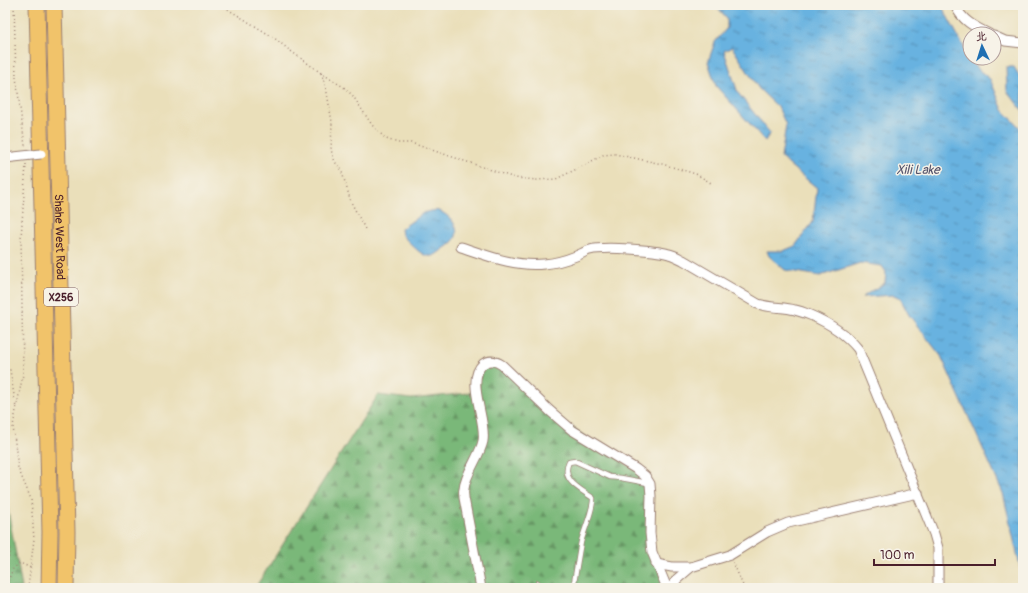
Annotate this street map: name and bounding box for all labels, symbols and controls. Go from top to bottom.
north arrow [962,26,1002,66]
text: 北 [975,30,987,43]
water label: Xili Lake [896,162,941,178]
street label: Shahe West Road [51,194,68,280]
road number: X256 [44,288,78,306]
scale bar [874,541,995,567]
text: 100 m [880,548,915,563]

